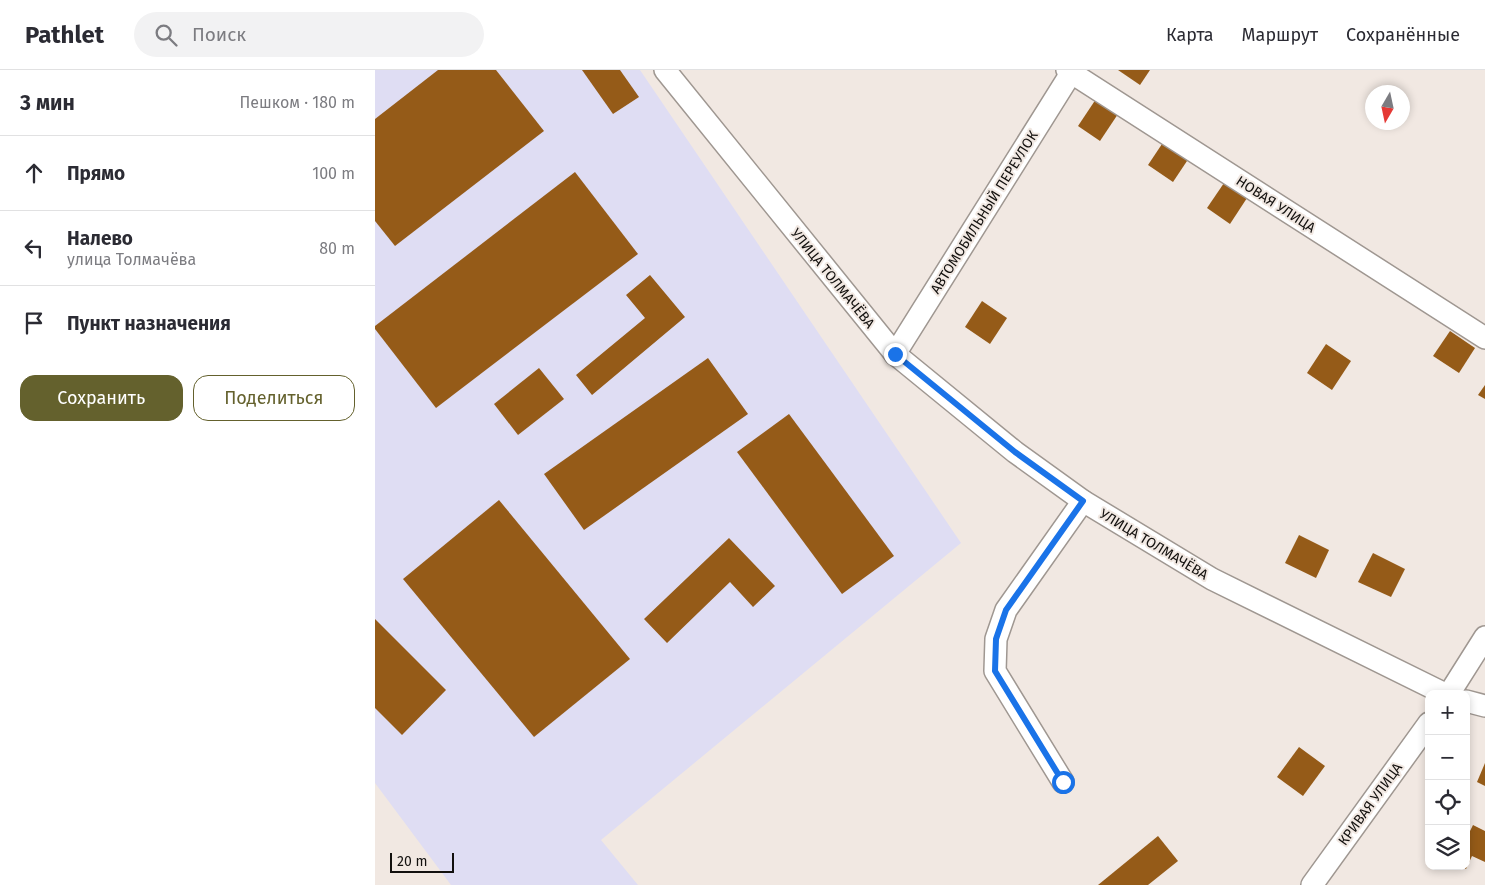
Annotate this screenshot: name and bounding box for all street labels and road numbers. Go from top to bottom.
street label: АВТОМОБИЛЬНЫЙ ПЕРЕУЛОК [927,127,1042,297]
street label: НОВАЯ УЛИЦА [1233,172,1319,236]
street label: УЛИЦА ТОЛМАЧЁВА [787,225,878,332]
street label: УЛИЦА ТОЛМАЧЁВА [1096,505,1211,584]
street label: КРИВАЯ УЛИЦА [1335,760,1406,849]

